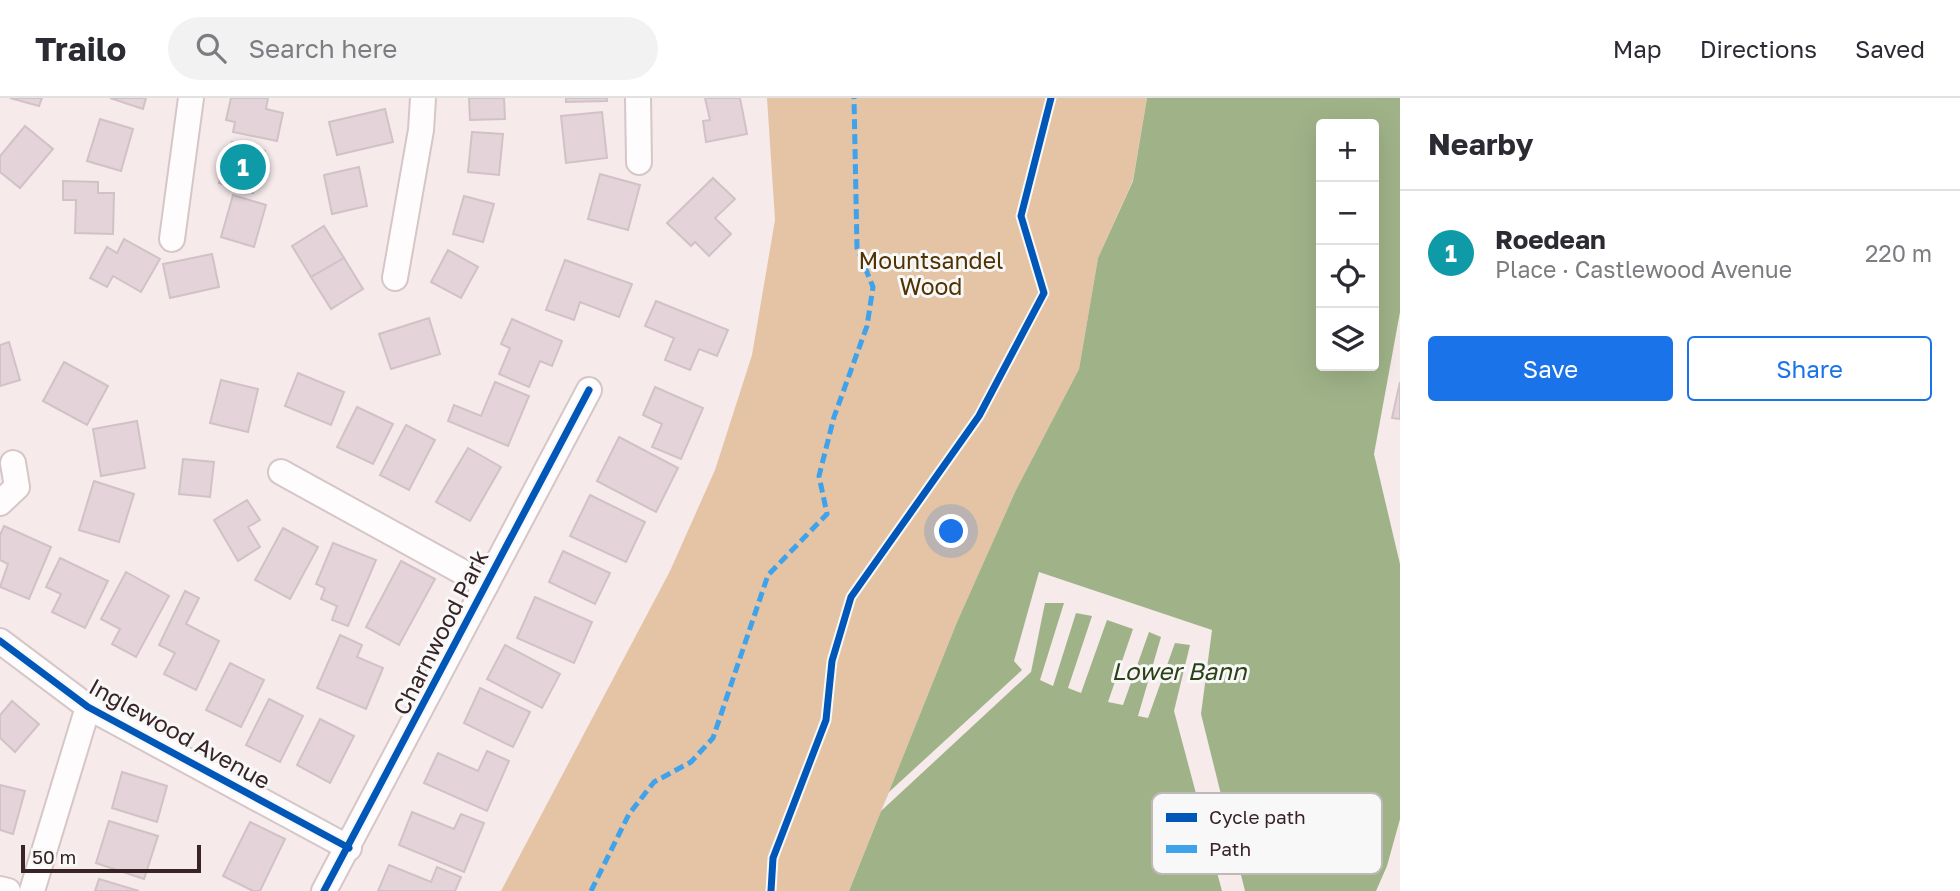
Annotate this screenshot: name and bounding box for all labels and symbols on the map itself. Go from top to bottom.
pin: 1 [220,141,266,193]
park label: Mountsandel Wood [859,246,1003,300]
your location [934,514,968,548]
street label: Charnwood Park [386,545,494,719]
water label: Lower Bann [1111,656,1248,685]
street label: Inglewood Avenue [85,672,275,794]
legend [1152,793,1382,874]
text: Cycle path [1209,805,1306,828]
text: Path [1209,837,1251,860]
scale bar [21,842,201,874]

